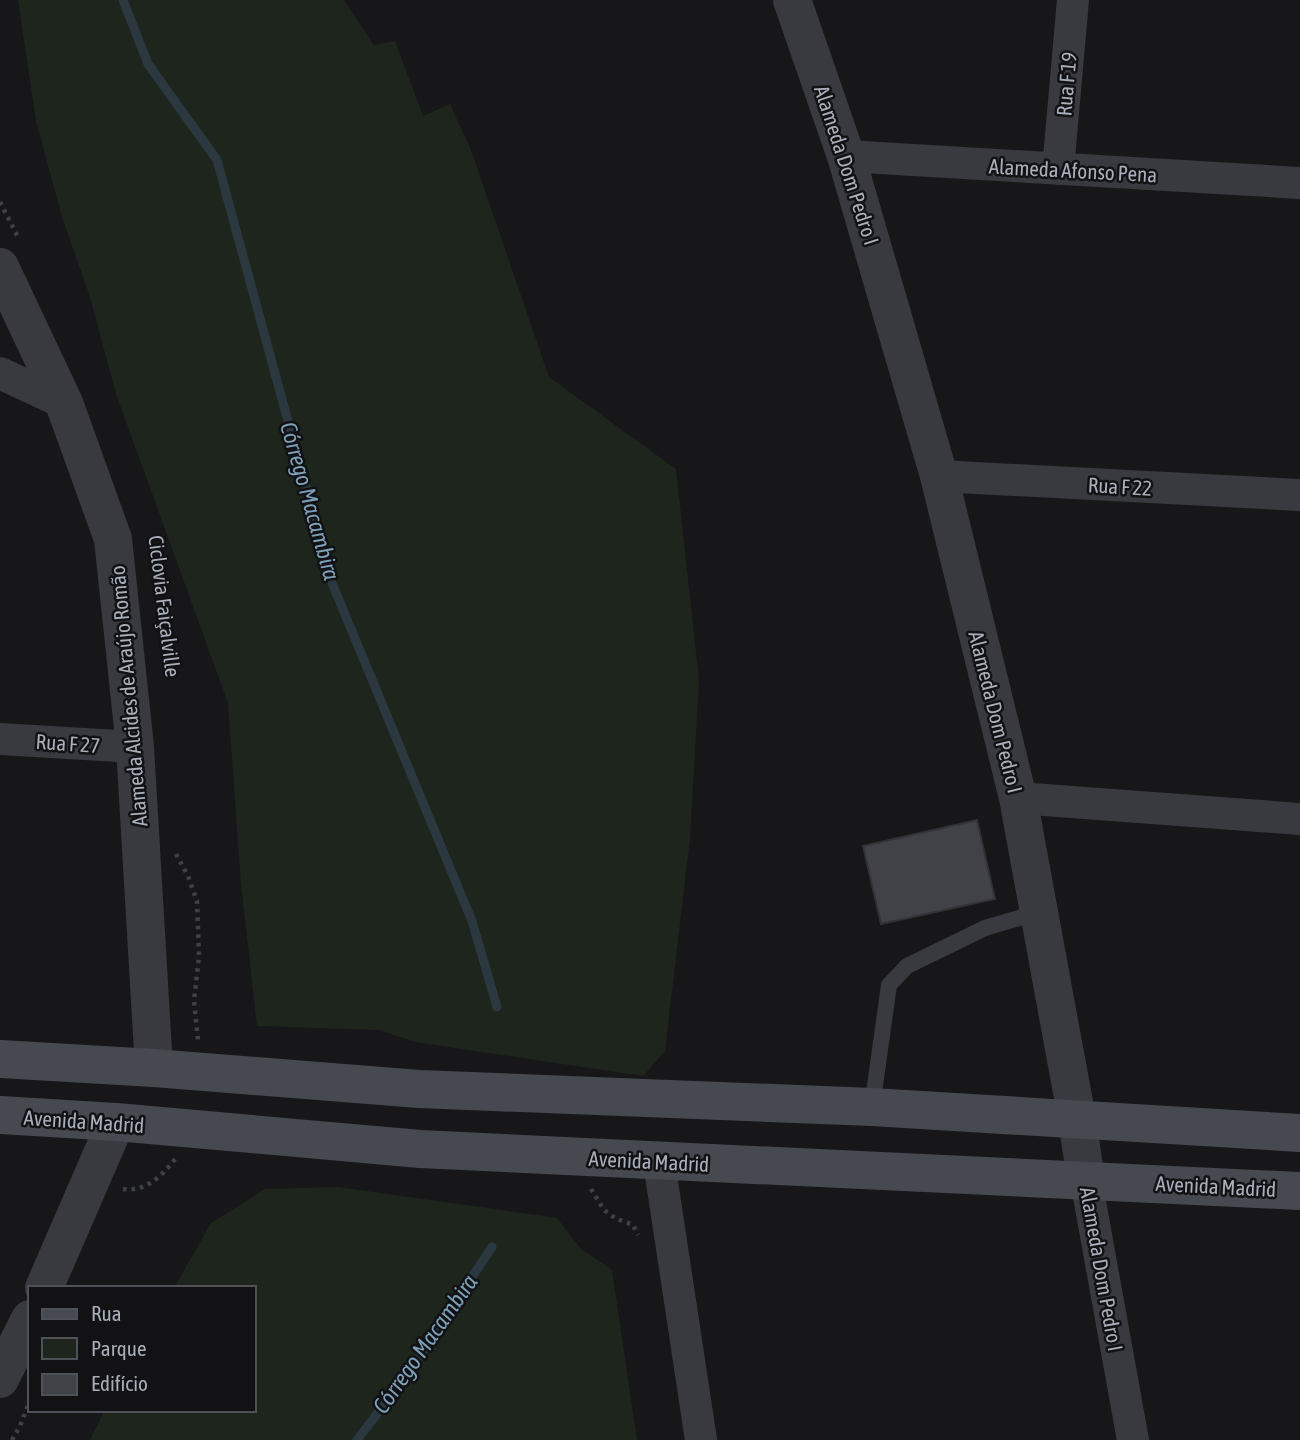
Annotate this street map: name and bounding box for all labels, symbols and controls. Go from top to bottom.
street label: Rua F 19 [1051,51,1081,117]
street label: Alameda Dom Pedro I [810,82,884,248]
street label: Alameda Afonso Pena [988,154,1158,186]
water label: Córrego Macambira [275,419,345,583]
street label: Rua F 22 [1087,472,1153,500]
street label: Ciclovia Faiçalville [144,534,186,678]
street label: Alameda Alcides de Araújo Romão [105,565,151,827]
street label: Alameda Dom Pedro I [964,628,1028,796]
street label: Rua F 27 [35,729,101,757]
street label: Avenida Madrid [23,1105,145,1137]
street label: Avenida Madrid [588,1146,710,1176]
street label: Avenida Madrid [1155,1171,1277,1201]
street label: Alameda Dom Pedro I [1076,1185,1128,1353]
water label: Córrego Macambira [368,1269,483,1418]
legend [28,1286,256,1412]
text: Rua [91,1301,121,1325]
text: Parque [91,1336,146,1360]
text: Edifício [91,1371,148,1395]

